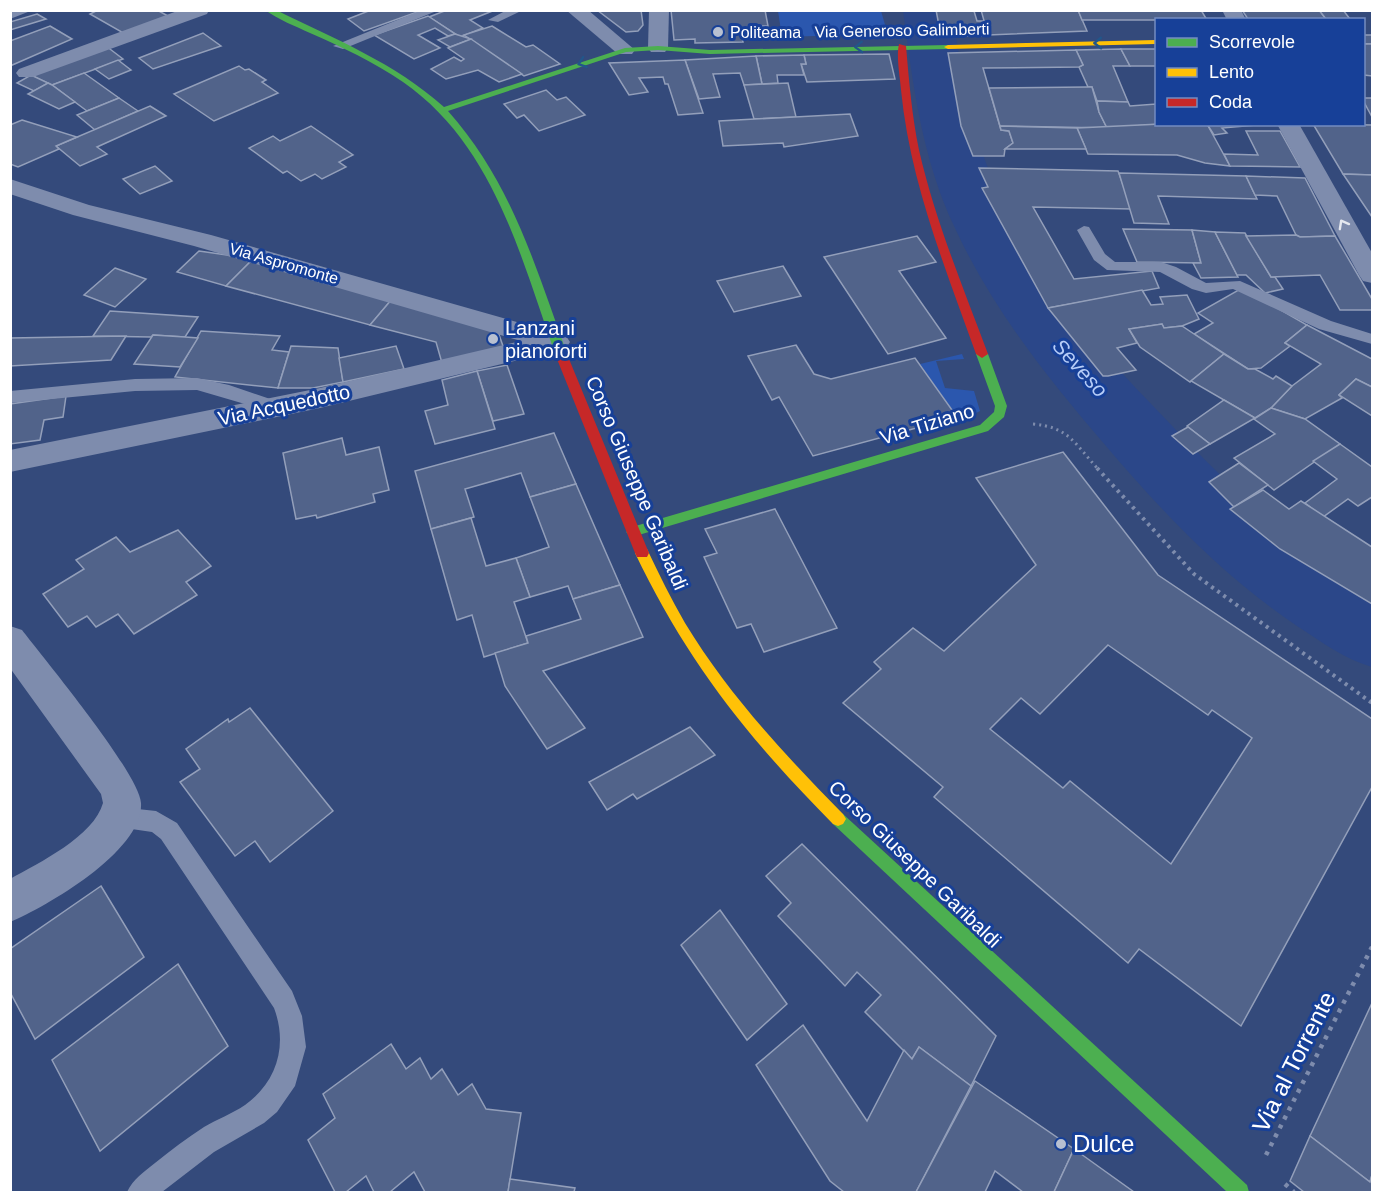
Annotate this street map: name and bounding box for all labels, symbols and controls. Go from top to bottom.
legend [1155,18,1365,126]
street label: Via Generoso Galimberti [814,20,990,41]
place label: Politeama [730,24,801,41]
marker: Politeama [711,25,725,39]
text: Scorrevole [1209,32,1295,52]
one-way arrow [1094,37,1103,49]
one-way arrow [854,41,863,54]
one-way arrow [577,55,588,68]
text: Lento [1209,62,1254,82]
text: Coda [1209,92,1253,112]
one-way arrow [1339,220,1351,230]
street label: Via Aspromonte [227,240,340,287]
place label: Lanzani pianoforti [505,317,587,362]
marker: Lanzani pianoforti [486,332,500,346]
water label: Seveso [1048,334,1113,402]
street label: Corso Giuseppe Garibaldi [582,373,692,593]
street label: Via Acquedotto [216,380,352,430]
street label: Via Tiziano [877,399,977,449]
street label: Corso Giuseppe Garibaldi [825,776,1005,952]
street label: Via al Torrente [1247,987,1341,1136]
place label: Dulce [1073,1130,1134,1157]
marker: Dulce [1054,1137,1068,1151]

